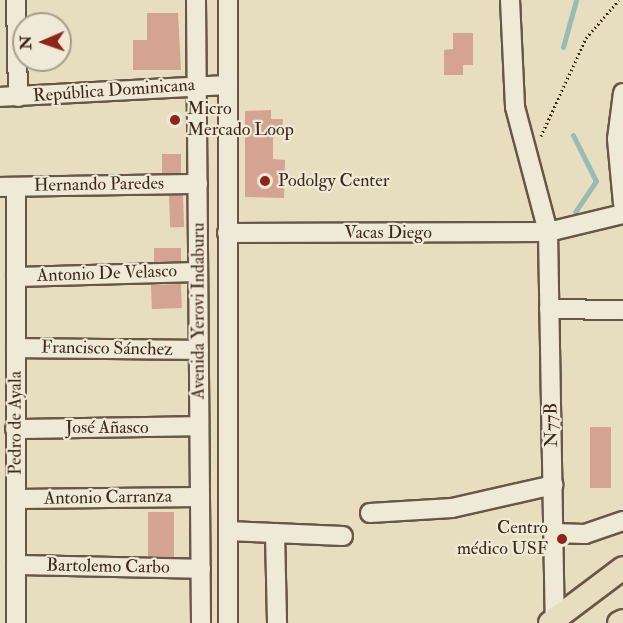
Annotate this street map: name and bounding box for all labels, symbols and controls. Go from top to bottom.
north arrow [12,12,72,72]
text: N [16,35,36,50]
street label: República Dominicana [32,75,196,107]
place label: Micro Mercado Loop [187,99,294,142]
marker: Micro Mercado Loop [168,113,182,127]
place label: Podolgy Center [278,170,389,192]
marker: Podolgy Center [256,172,274,190]
street label: Hernando Paredes [34,173,164,197]
street label: Vacas Diego [344,222,432,244]
street label: Avenida Yerovi Indaburu [188,223,210,399]
street label: Antonio De Velasco [37,261,177,287]
street label: Francisco Sánchez [41,337,173,361]
street label: Pedro de Ayala [5,371,27,475]
street label: N77B [541,403,563,447]
street label: José Añasco [65,417,149,439]
street label: Antonio Carranza [44,486,172,510]
place label: Centro médico USF [457,518,548,560]
marker: Centro médico USF [553,530,571,548]
street label: Bartolemo Carbo [46,555,170,579]

